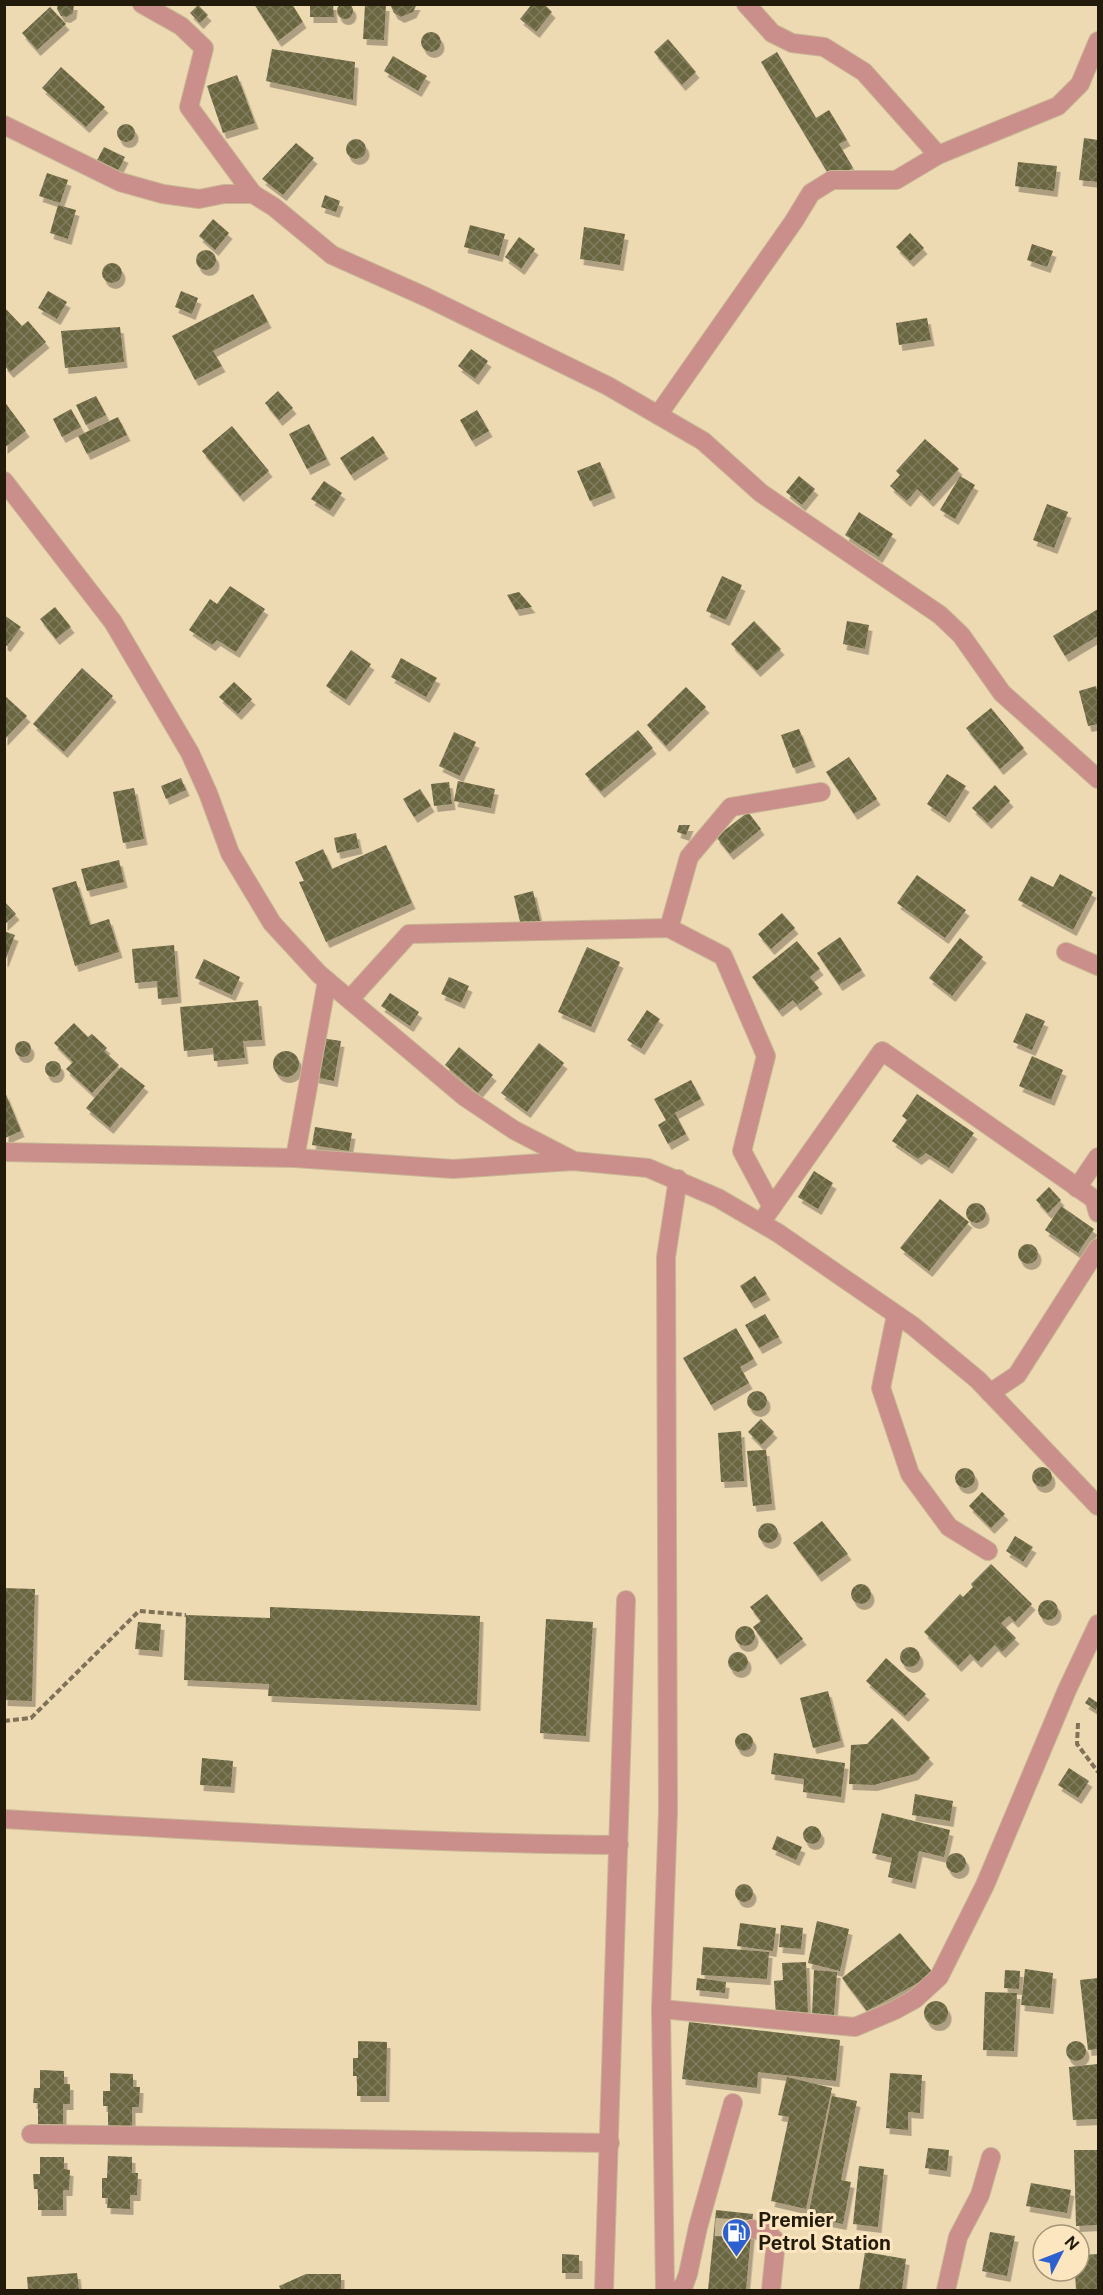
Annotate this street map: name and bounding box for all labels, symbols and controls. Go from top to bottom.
place label: Premier Petrol Station [758,2208,891,2255]
fuel station icon: Premier Petrol Station [721,2216,753,2258]
north arrow [1031,2223,1091,2283]
text: N [1061,2232,1083,2254]

